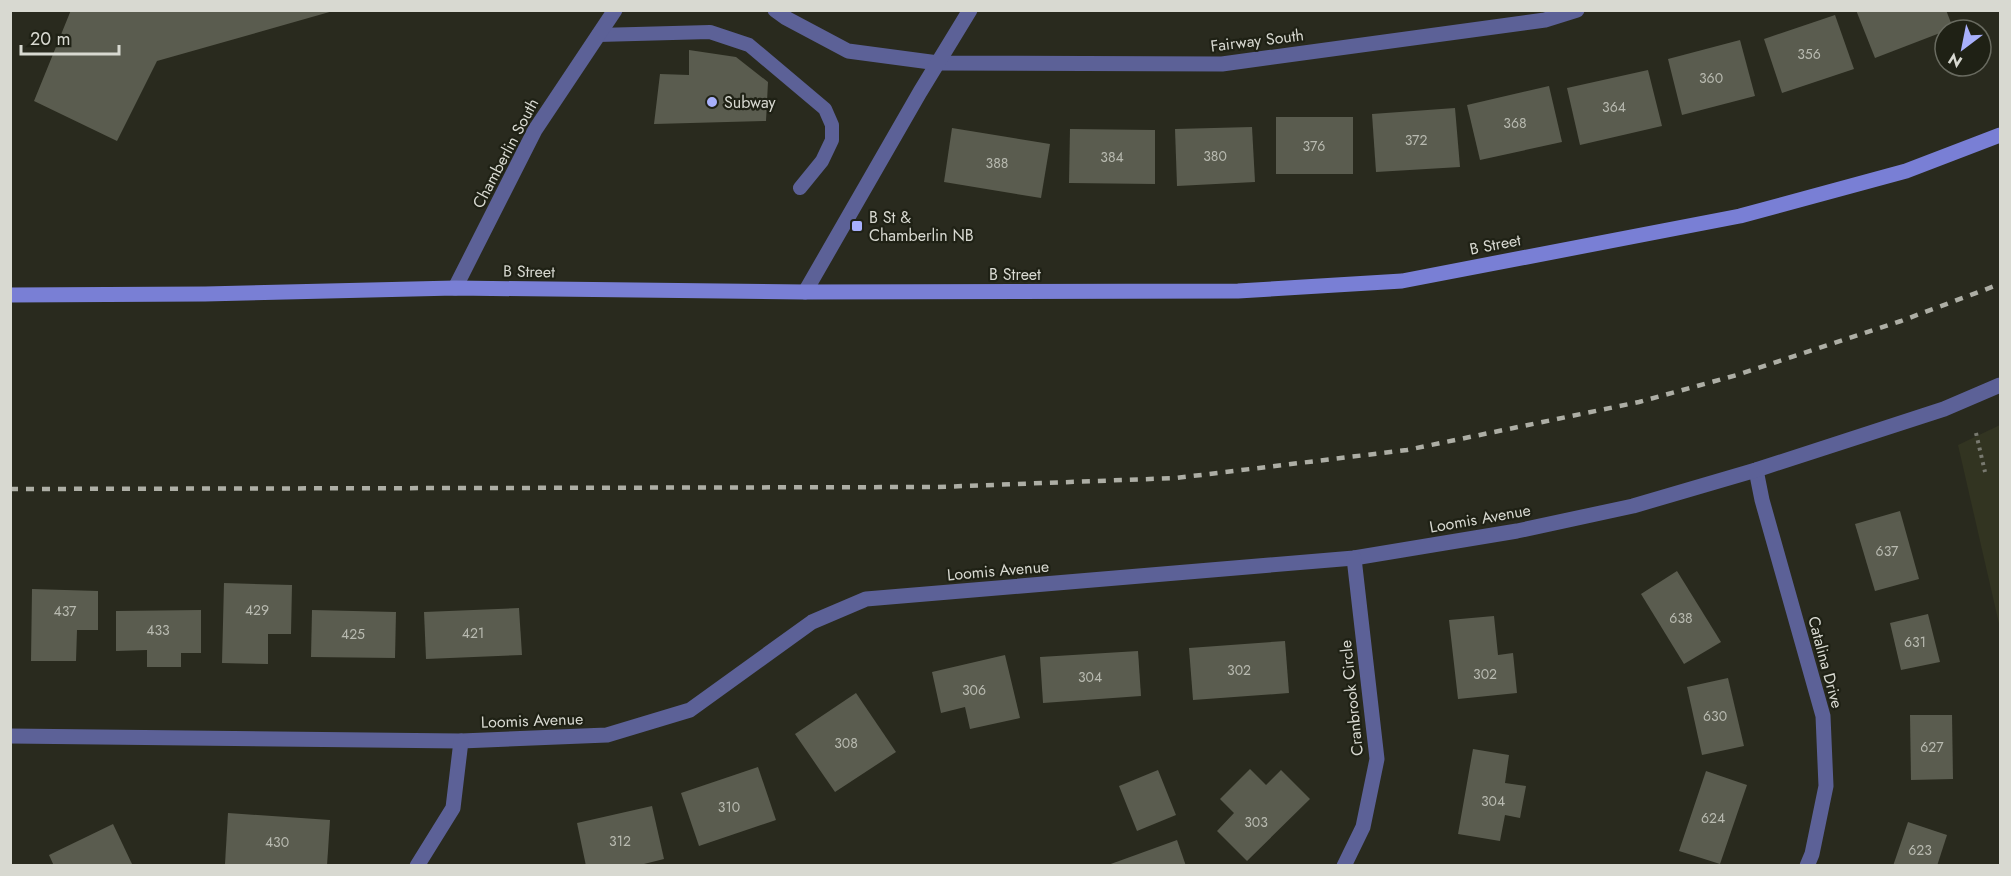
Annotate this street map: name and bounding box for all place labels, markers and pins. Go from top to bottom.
place label: Subway [724,91,777,114]
marker: Subway [705,95,719,109]
place label: B St & Chamberlin NB [869,206,974,247]
marker: B St & Chamberlin NB [850,219,864,233]

